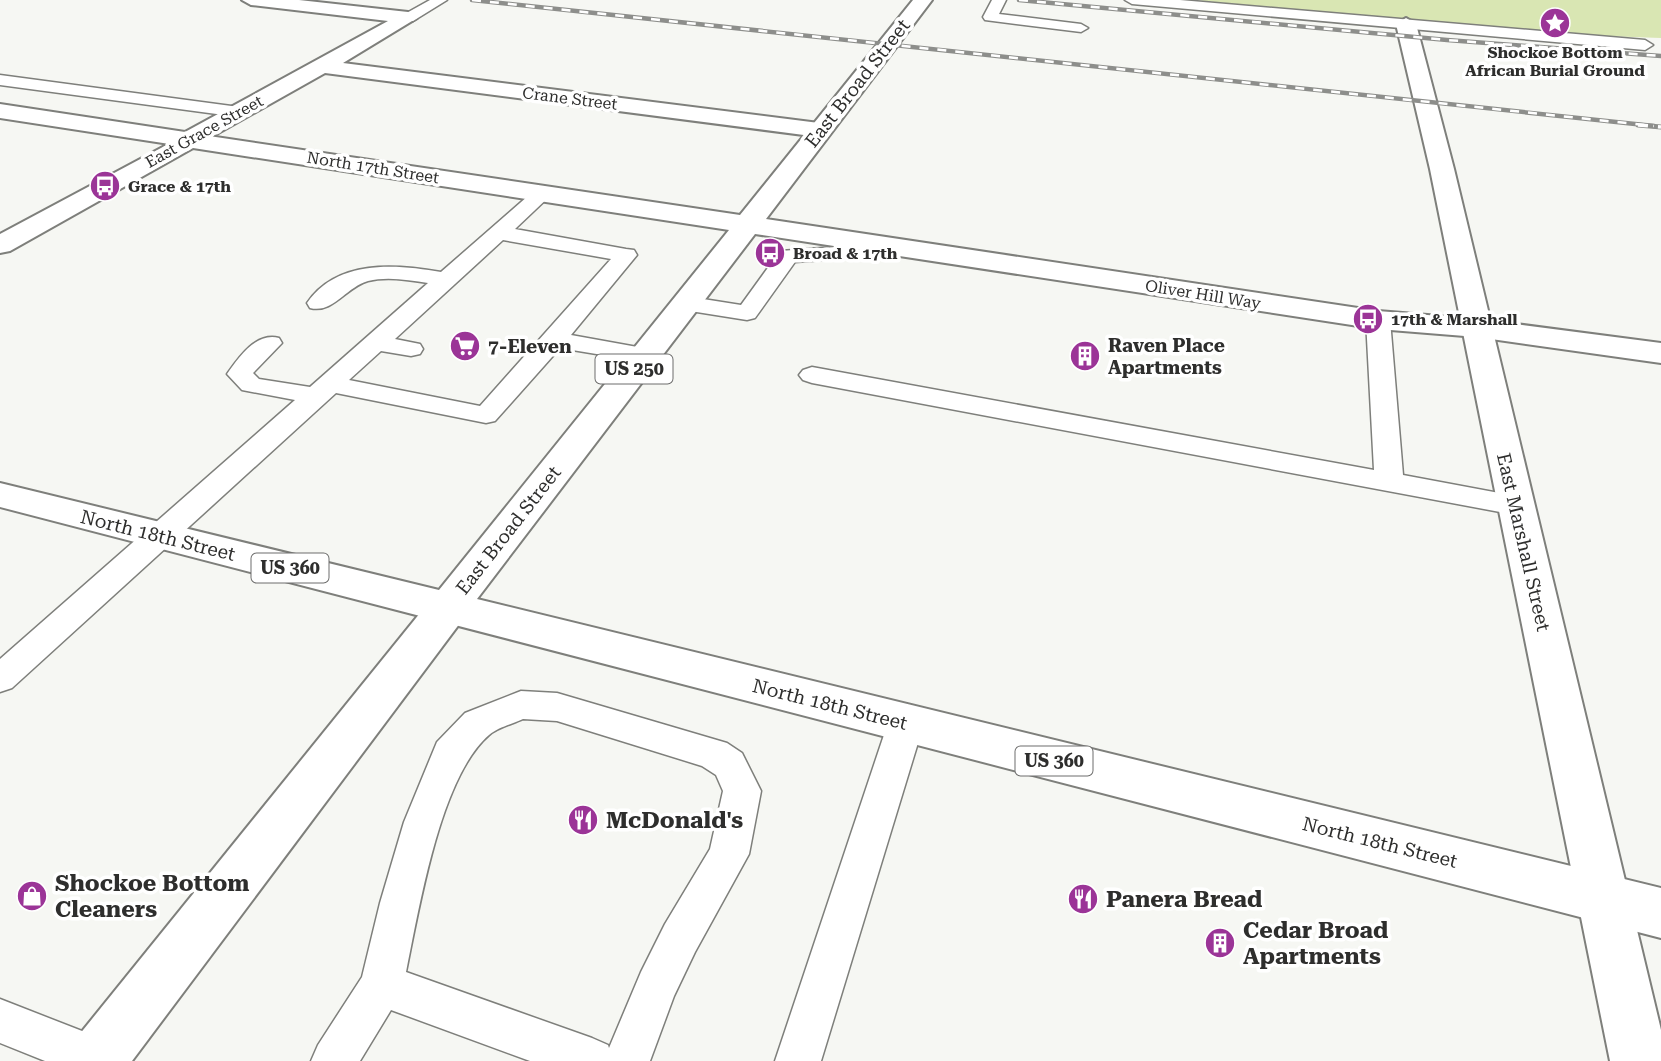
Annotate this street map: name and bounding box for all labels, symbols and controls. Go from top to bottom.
place icon: Shockoe Bottom African Burial Ground [1538,6,1572,40]
street label: East Broad Street [800,14,915,152]
place label: Shockoe Bottom African Burial Ground [1465,43,1645,80]
street label: Crane Street [521,83,619,114]
street label: East Grace Street [142,91,266,172]
street label: North 17th Street [305,148,441,187]
bus stop icon: Grace & 17th [88,169,122,203]
place label: Grace & 17th [128,177,231,196]
bus stop icon: Broad & 17th [753,236,787,270]
place label: Broad & 17th [793,244,898,263]
street label: Oliver Hill Way [1144,276,1263,313]
bus stop icon: 17th & Marshall [1351,302,1385,336]
place label: 17th & Marshall [1391,310,1518,329]
supermarket icon: 7-Eleven [448,329,482,363]
place label: Raven Place Apartments [1108,334,1225,379]
place label: 7-Eleven [488,335,572,358]
building icon: Raven Place Apartments [1068,339,1102,373]
road number: US 250 [596,354,672,384]
street label: East Marshall Street [1492,451,1555,633]
street label: East Broad Street [451,461,566,599]
street label: North 18th Street [78,505,238,566]
road number: US 360 [252,554,328,582]
street label: North 18th Street [750,674,910,735]
road number: US 360 [1016,746,1092,776]
restaurant icon: McDonald's [566,803,600,837]
place label: McDonald's [606,807,743,834]
street label: North 18th Street [1300,812,1460,873]
place label: Shockoe Bottom Cleaners [55,870,249,923]
shop icon: Shockoe Bottom Cleaners [15,879,49,913]
restaurant icon: Panera Bread [1066,882,1100,916]
place label: Panera Bread [1106,886,1262,913]
place label: Cedar Broad Apartments [1243,917,1388,970]
building icon: Cedar Broad Apartments [1203,926,1237,960]

